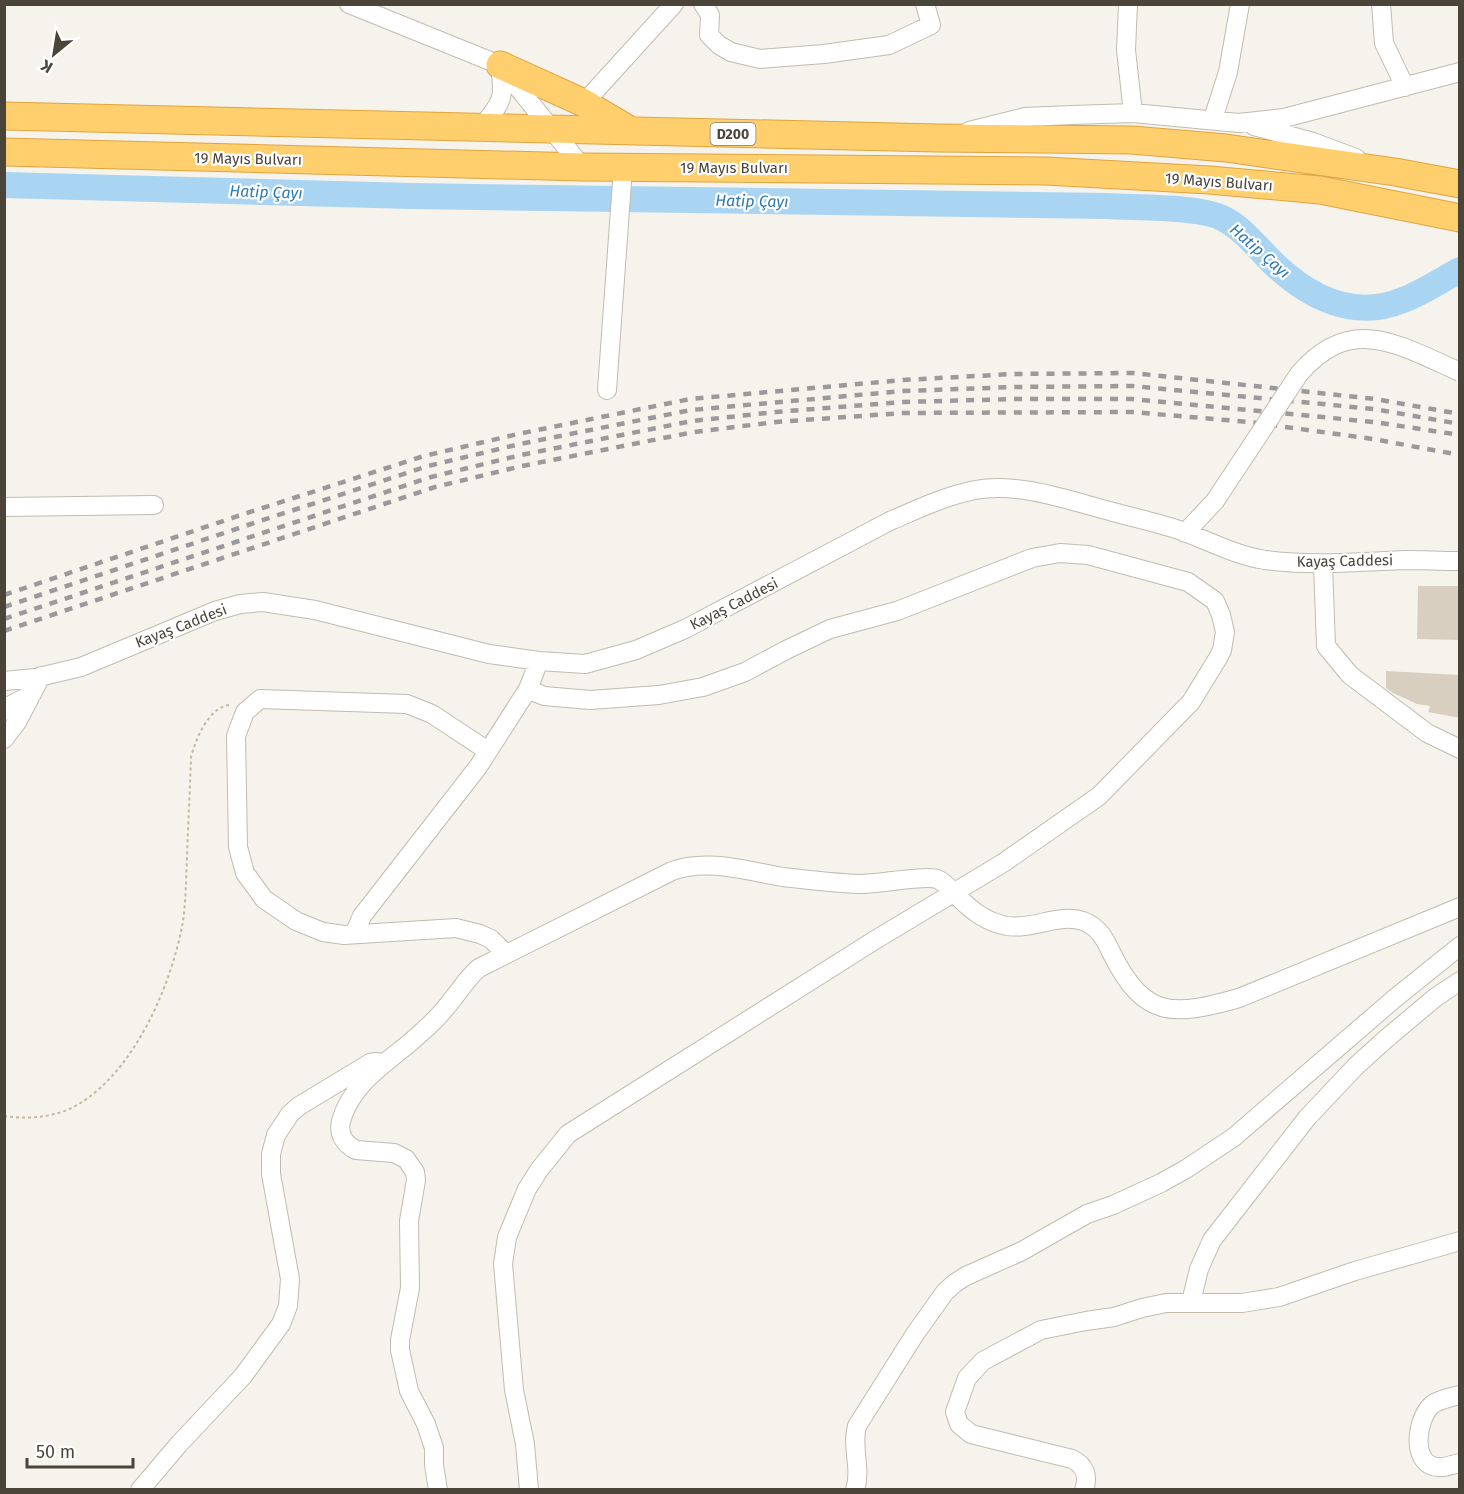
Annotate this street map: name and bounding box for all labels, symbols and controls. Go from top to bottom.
north arrow [24,24,84,84]
text: K [37,55,56,77]
road number: D200 [710,123,756,145]
street label: 19 Mayıs Bulvarı [194,149,302,169]
street label: 19 Mayıs Bulvarı [680,159,788,177]
street label: 19 Mayıs Bulvarı [1165,169,1273,195]
water label: Hatip Çayı [229,181,303,204]
water label: Hatip Çayı [715,191,789,212]
water label: Hatip Çayı [1225,220,1294,283]
street label: Kayaş Caddesi [1297,551,1393,571]
street label: Kayaş Caddesi [687,574,781,634]
street label: Kayaş Caddesi [133,600,229,652]
scale bar [27,1431,134,1469]
text: 50 m [36,1441,75,1463]

